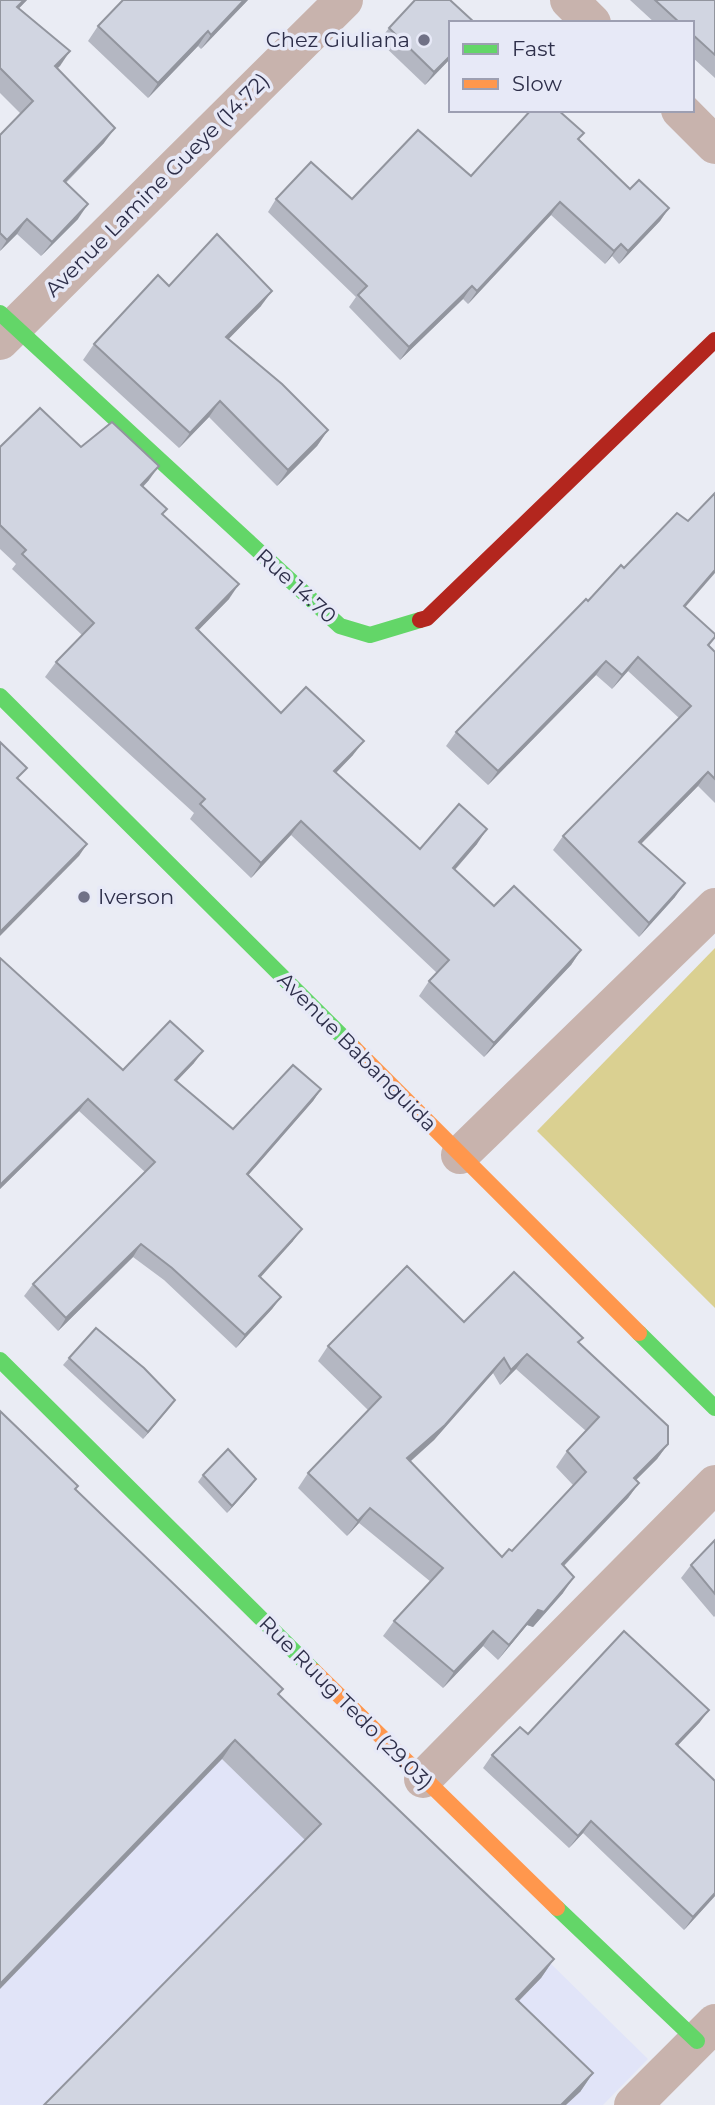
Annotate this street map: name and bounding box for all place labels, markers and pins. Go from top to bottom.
place label: Chez Giuliana [266,27,410,52]
marker: Chez Giuliana [416,32,432,48]
place label: Iverson [98,884,174,909]
marker: Iverson [76,889,92,905]

